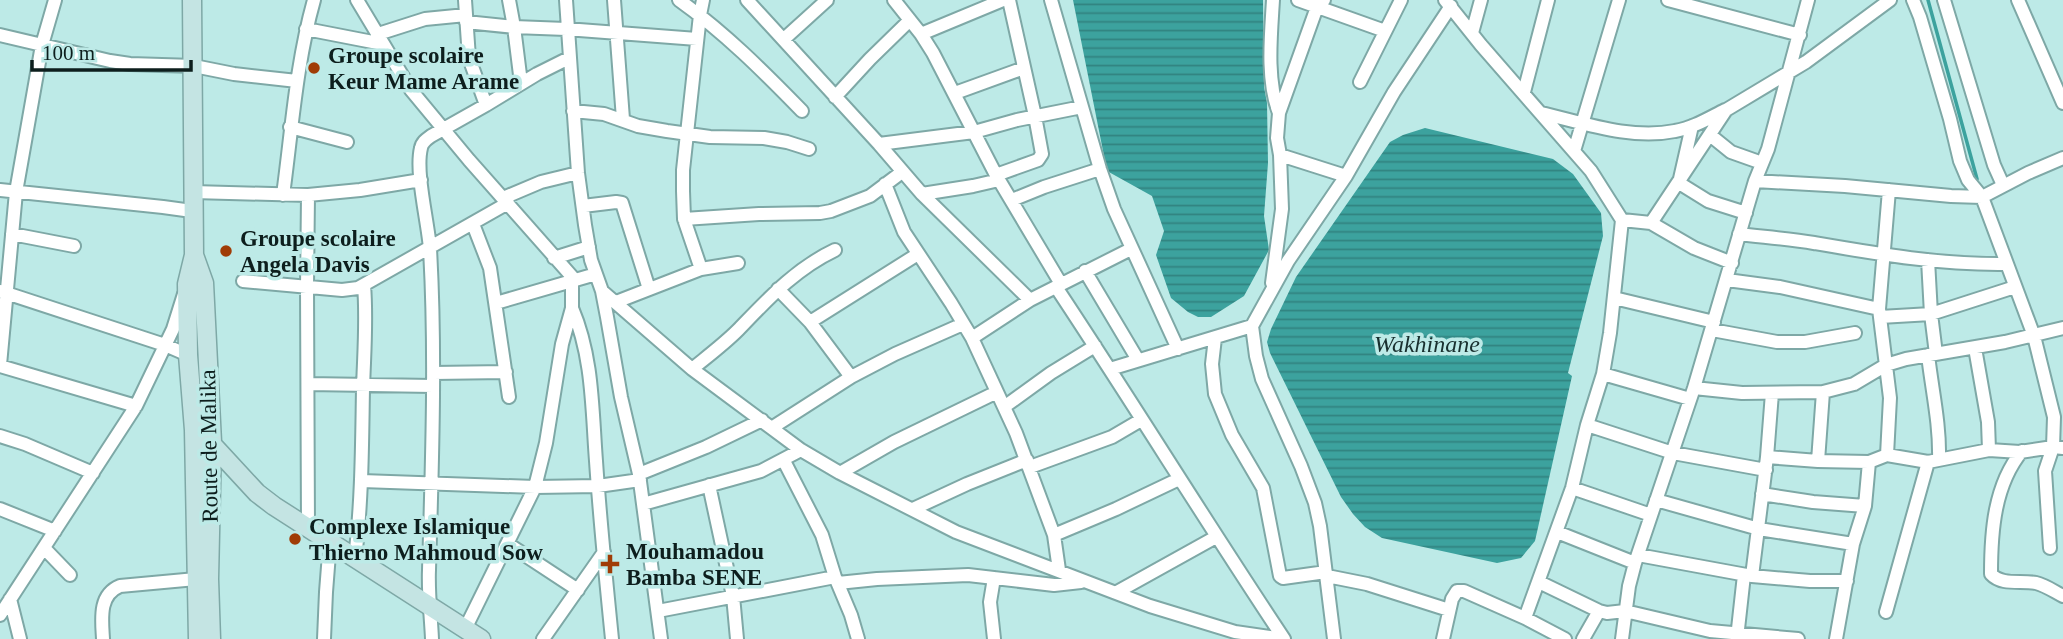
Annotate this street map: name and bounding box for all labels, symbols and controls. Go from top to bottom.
scale bar [32,28,191,72]
text: 100 m [42,41,95,65]
place label: Groupe scolaire Keur Mame Arame [328,43,519,94]
marker: Groupe scolaire Keur Mame Arame [306,60,322,76]
place label: Groupe scolaire Angela Davis [240,226,396,277]
marker: Groupe scolaire Angela Davis [218,243,234,259]
water label: Wakhinane [1374,331,1480,357]
street label: Route de Malika [195,369,223,523]
place label: Complexe Islamique Thierno Mahmoud Sow [309,514,543,565]
marker: Complexe Islamique Thierno Mahmoud Sow [287,531,303,547]
place label: Mouhamadou Bamba SENE [626,539,764,590]
marker: Mouhamadou Bamba SENE [600,554,620,574]

